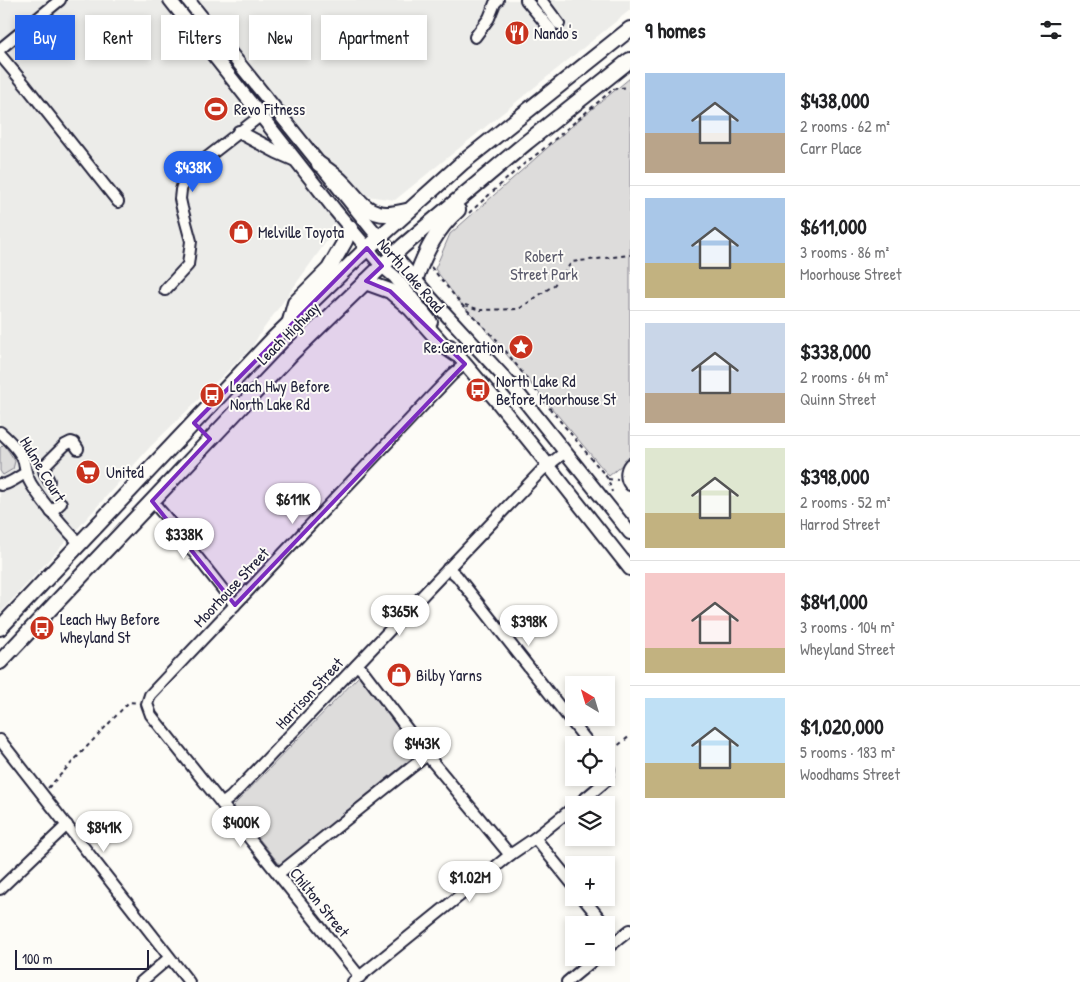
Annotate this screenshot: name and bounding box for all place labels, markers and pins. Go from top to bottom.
restaurant icon: Nando's [504,20,530,46]
place label: Nando's [534,22,578,44]
sports icon: Revo Fitness [203,96,229,122]
place label: Revo Fitness [234,98,305,120]
pin: $438K [158,150,228,193]
shop icon: Melville Toyota [228,219,254,245]
place label: Melville Toyota [258,221,344,243]
place icon: Re:Generation [508,334,534,360]
place label: Re:Generation [424,336,504,358]
place label: North Lake Rd Before Moorhouse St [496,370,617,410]
place label: Leach Hwy Before North Lake Rd [230,375,330,415]
bus stop icon: North Lake Rd Before Moorhouse St [465,377,491,403]
bus stop icon: Leach Hwy Before North Lake Rd [199,382,225,408]
supermarket icon: United [75,459,101,485]
place label: United [106,461,144,483]
pin: $611K [258,482,328,525]
pin: $338K [149,518,219,560]
pin: $365K [365,594,435,637]
pin: $398K [494,604,564,647]
place label: Leach Hwy Before Wheyland St [60,608,160,648]
bus stop icon: Leach Hwy Before Wheyland St [29,615,55,641]
shop icon: Bilby Yarns [386,662,412,688]
place label: Bilby Yarns [416,664,482,686]
pin: $443K [387,726,457,769]
pin: $400K [206,806,276,848]
pin: $841K [69,810,139,853]
pin: $1.02M [429,860,511,903]

